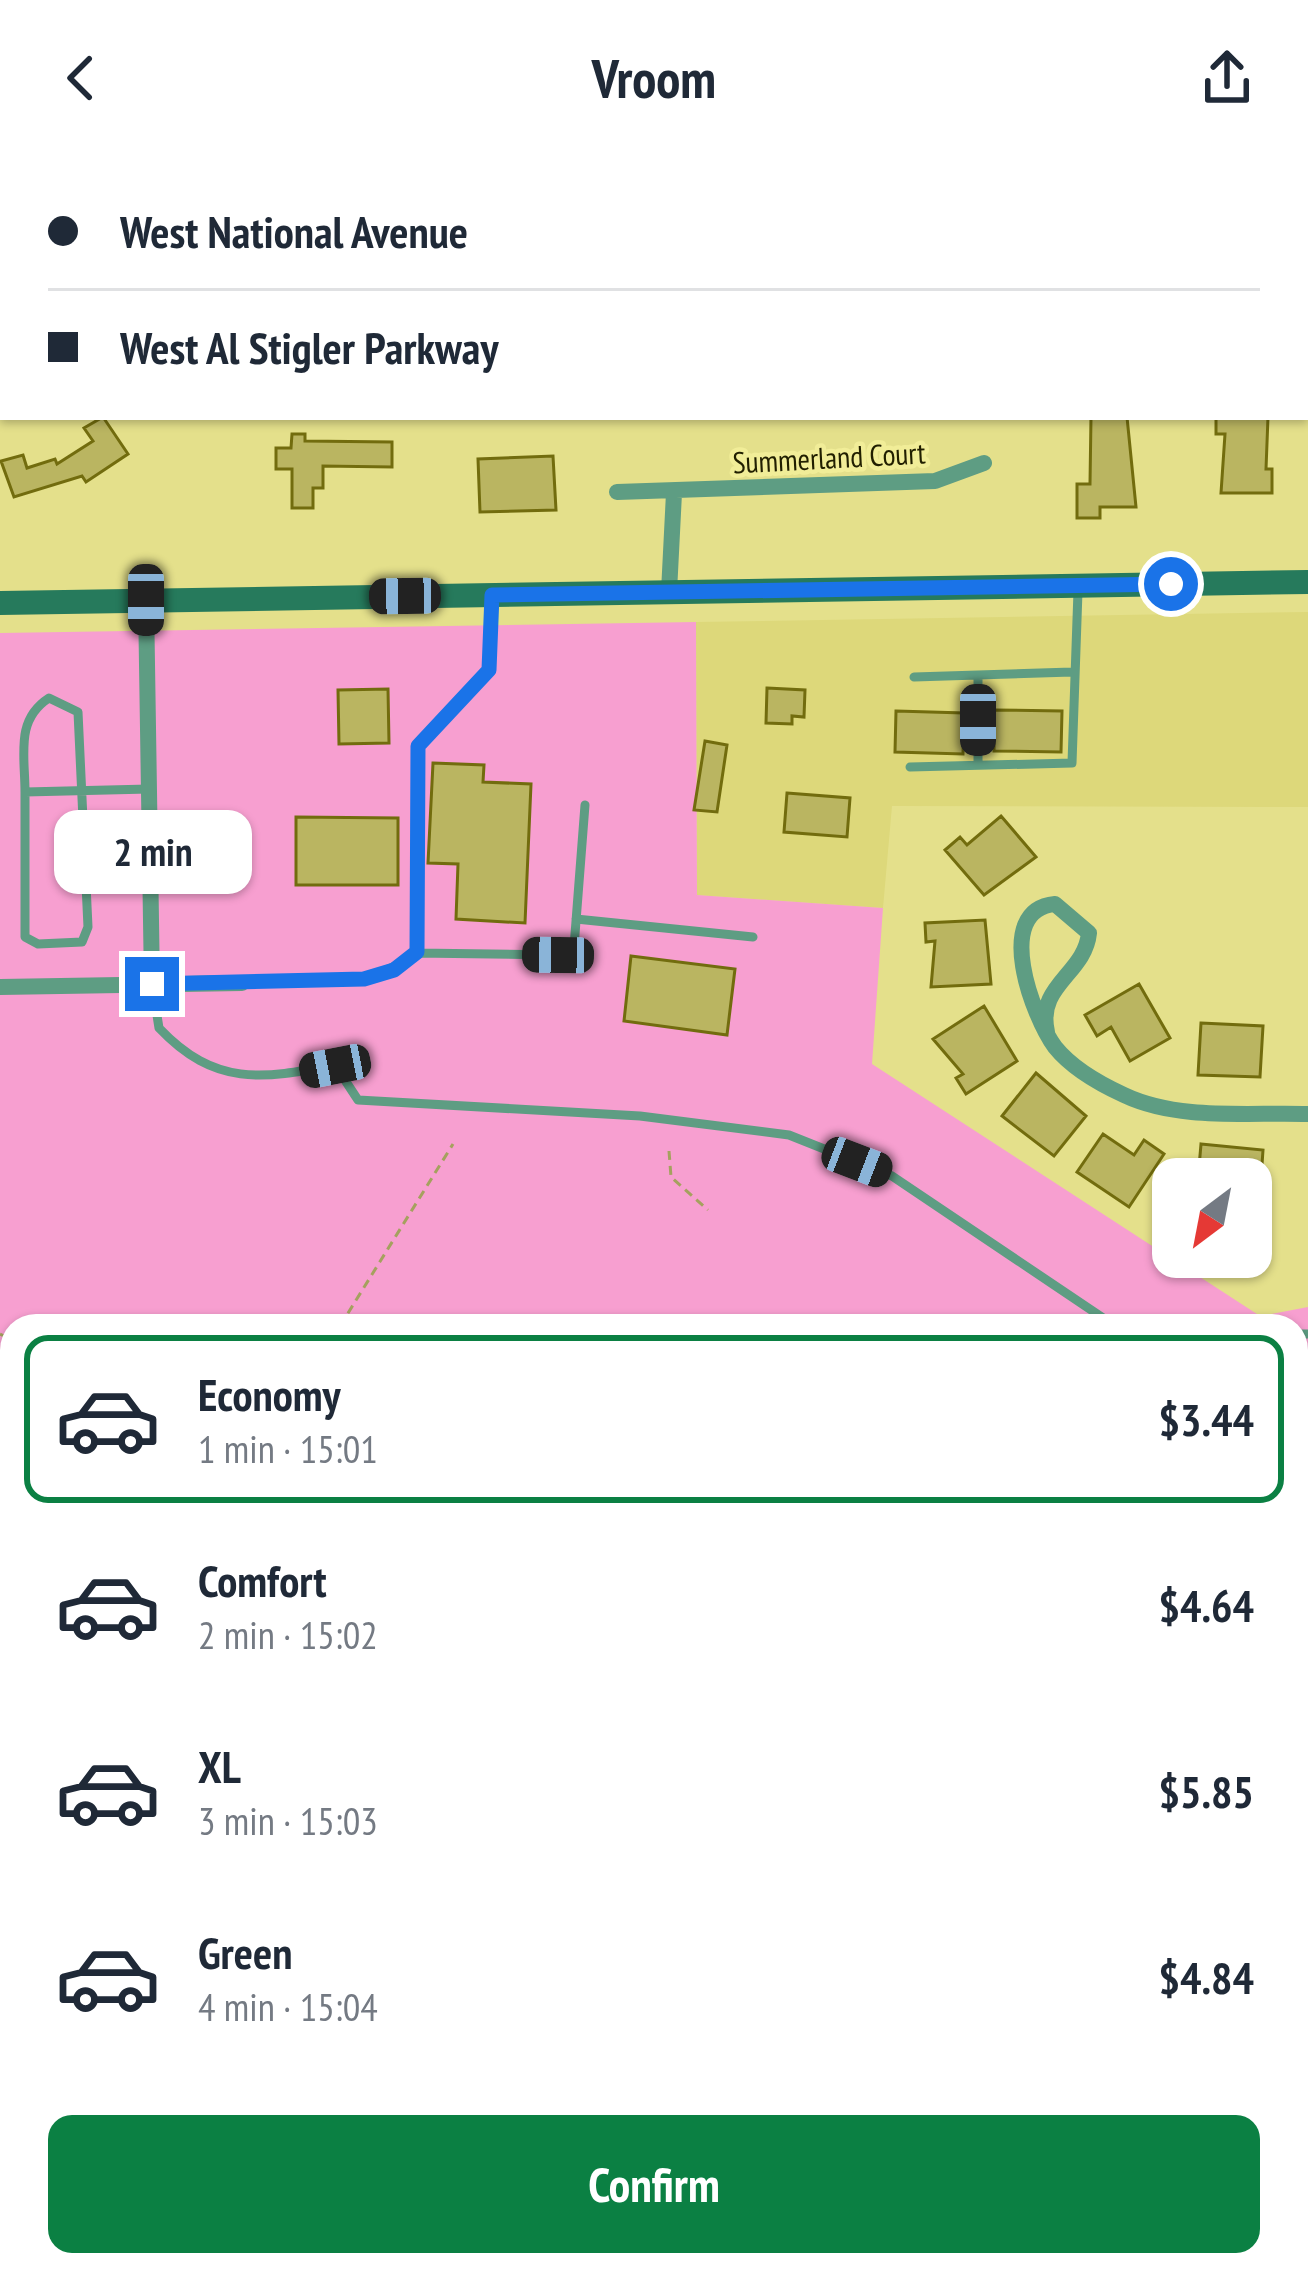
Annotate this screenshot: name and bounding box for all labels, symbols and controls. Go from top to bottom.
text: Vroom [592,43,716,113]
icon: back [48,45,114,111]
icon: share [1194,45,1260,111]
text: West National Avenue [120,202,468,260]
text: West Al Stigler Parkway [120,318,498,376]
street label: Summerland Court [732,432,927,482]
route start [1144,557,1198,611]
car [128,564,164,636]
car [369,577,441,615]
car [960,684,996,756]
callout: 2 min [53,810,251,894]
text: 2 min [114,826,192,877]
car [522,936,594,974]
route end [125,957,179,1011]
car [296,1041,374,1091]
car [817,1132,897,1192]
north arrow [1152,1158,1272,1278]
map controls [1152,1158,1272,1278]
icon: car [54,1365,162,1473]
text: Economy [198,1365,341,1423]
text: $3.44 [1158,1390,1254,1448]
text: 1 min · 15:01 [198,1423,378,1474]
icon: car [54,1551,162,1659]
text: Comfort [198,1551,327,1609]
text: $4.64 [1158,1576,1254,1634]
text: 2 min · 15:02 [198,1609,378,1660]
icon: car [54,1737,162,1845]
text: XL [198,1737,241,1795]
text: $5.85 [1158,1762,1254,1820]
text: 3 min · 15:03 [198,1795,378,1846]
icon: car [54,1923,162,2031]
text: Green [198,1923,293,1981]
text: $4.84 [1158,1948,1254,2006]
text: 4 min · 15:04 [198,1981,378,2032]
button: Confirm [48,2115,1260,2253]

